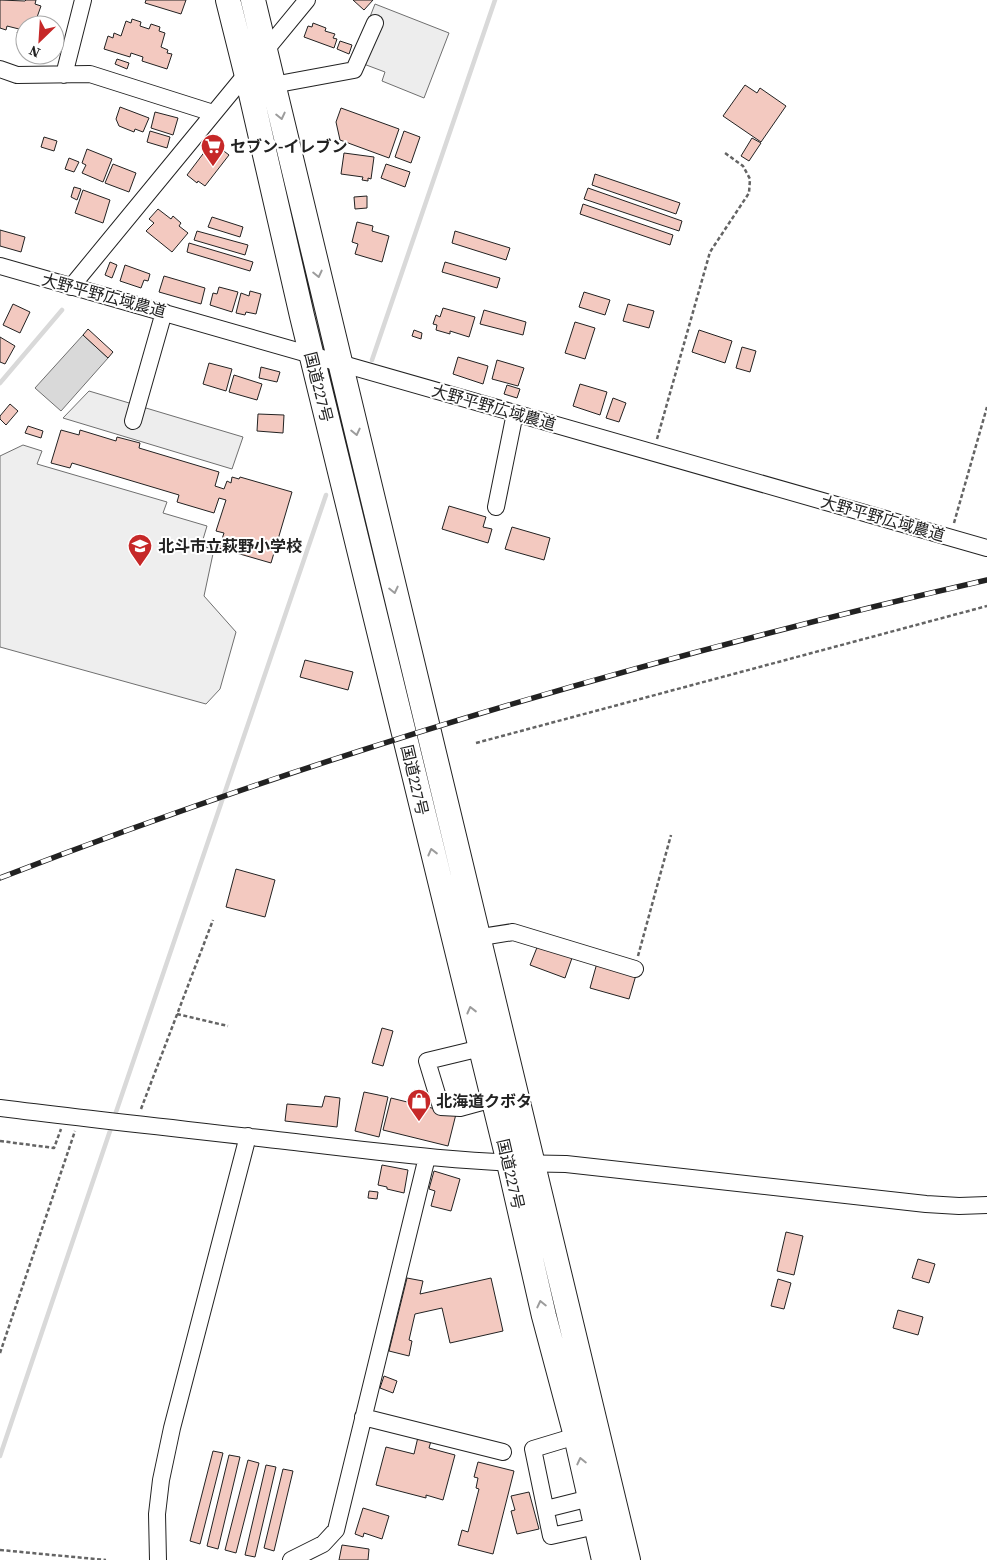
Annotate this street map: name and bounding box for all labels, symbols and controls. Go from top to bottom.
north arrow [15,15,65,65]
text: N [26,41,43,63]
one-way arrow [275,111,285,119]
supermarket icon: セブン-イレブン [200,133,226,167]
place label: セブン-イレブン [230,135,347,157]
street label: 大野平野広域農道 [39,268,169,322]
one-way arrow [312,269,323,278]
street label: 国道227号 [300,349,338,425]
street label: 大野平野広域農道 [429,379,559,435]
one-way arrow [350,427,361,436]
street label: 大野平野広域農道 [818,490,948,546]
school or university icon: 北斗市立萩野小学校 [127,533,153,567]
place label: 北斗市立萩野小学校 [158,535,302,557]
one-way arrow [388,585,399,594]
street label: 国道227号 [396,742,434,818]
one-way arrow [427,847,438,856]
one-way arrow [466,1005,477,1014]
shop icon: 北海道クボタ [406,1088,432,1122]
place label: 北海道クボタ [436,1090,532,1112]
street label: 国道227号 [492,1136,530,1212]
one-way arrow [536,1299,547,1308]
one-way arrow [576,1457,587,1466]

